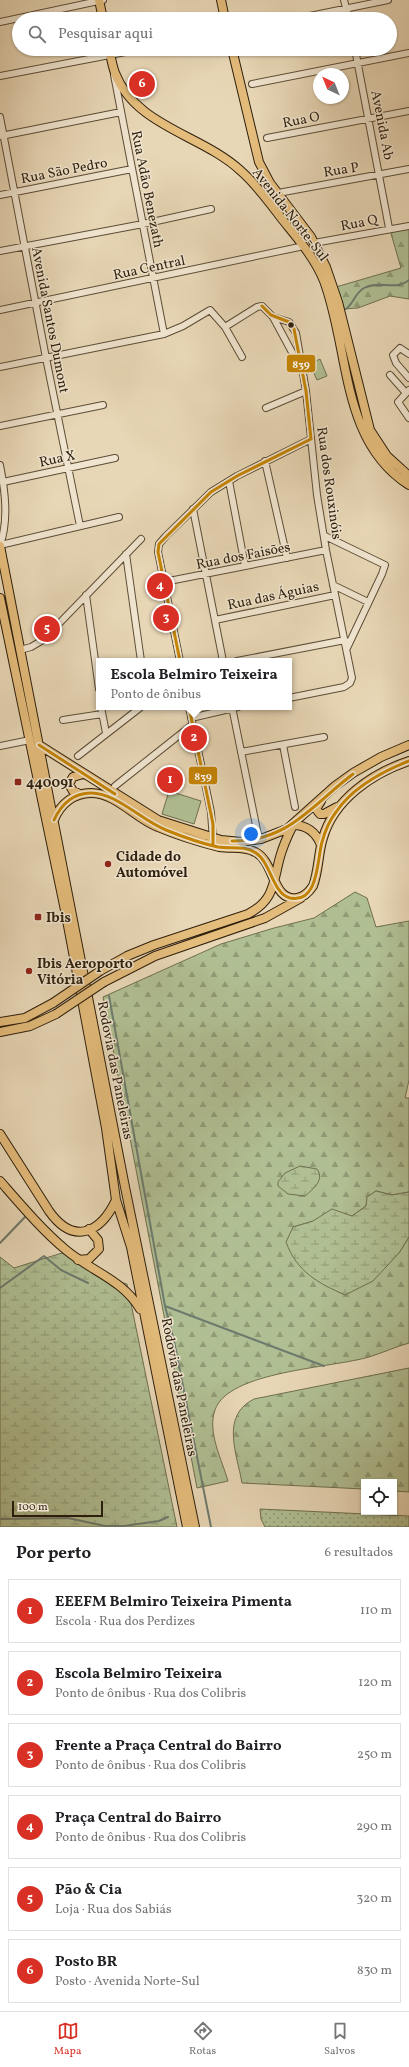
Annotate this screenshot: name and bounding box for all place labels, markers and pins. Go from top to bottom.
pin: 6 [129,69,155,99]
unlabelled marker [286,320,296,330]
pin: 4 [147,571,173,601]
pin: 3 [153,603,179,633]
pin: 5 [34,614,60,644]
pin: 2 [181,723,207,753]
pin: 1 [157,765,183,795]
place label: 440091 [26,774,74,793]
marker: 440091 [13,777,23,787]
place label: Cidade do Automóvel [116,848,188,883]
marker: Cidade do Automóvel [103,859,113,869]
place label: Ibis [46,909,71,928]
marker: Ibis [33,912,43,922]
place label: Ibis Aeroporto Vitória [37,955,133,990]
marker: Ibis Aeroporto Vitória [24,966,34,976]

